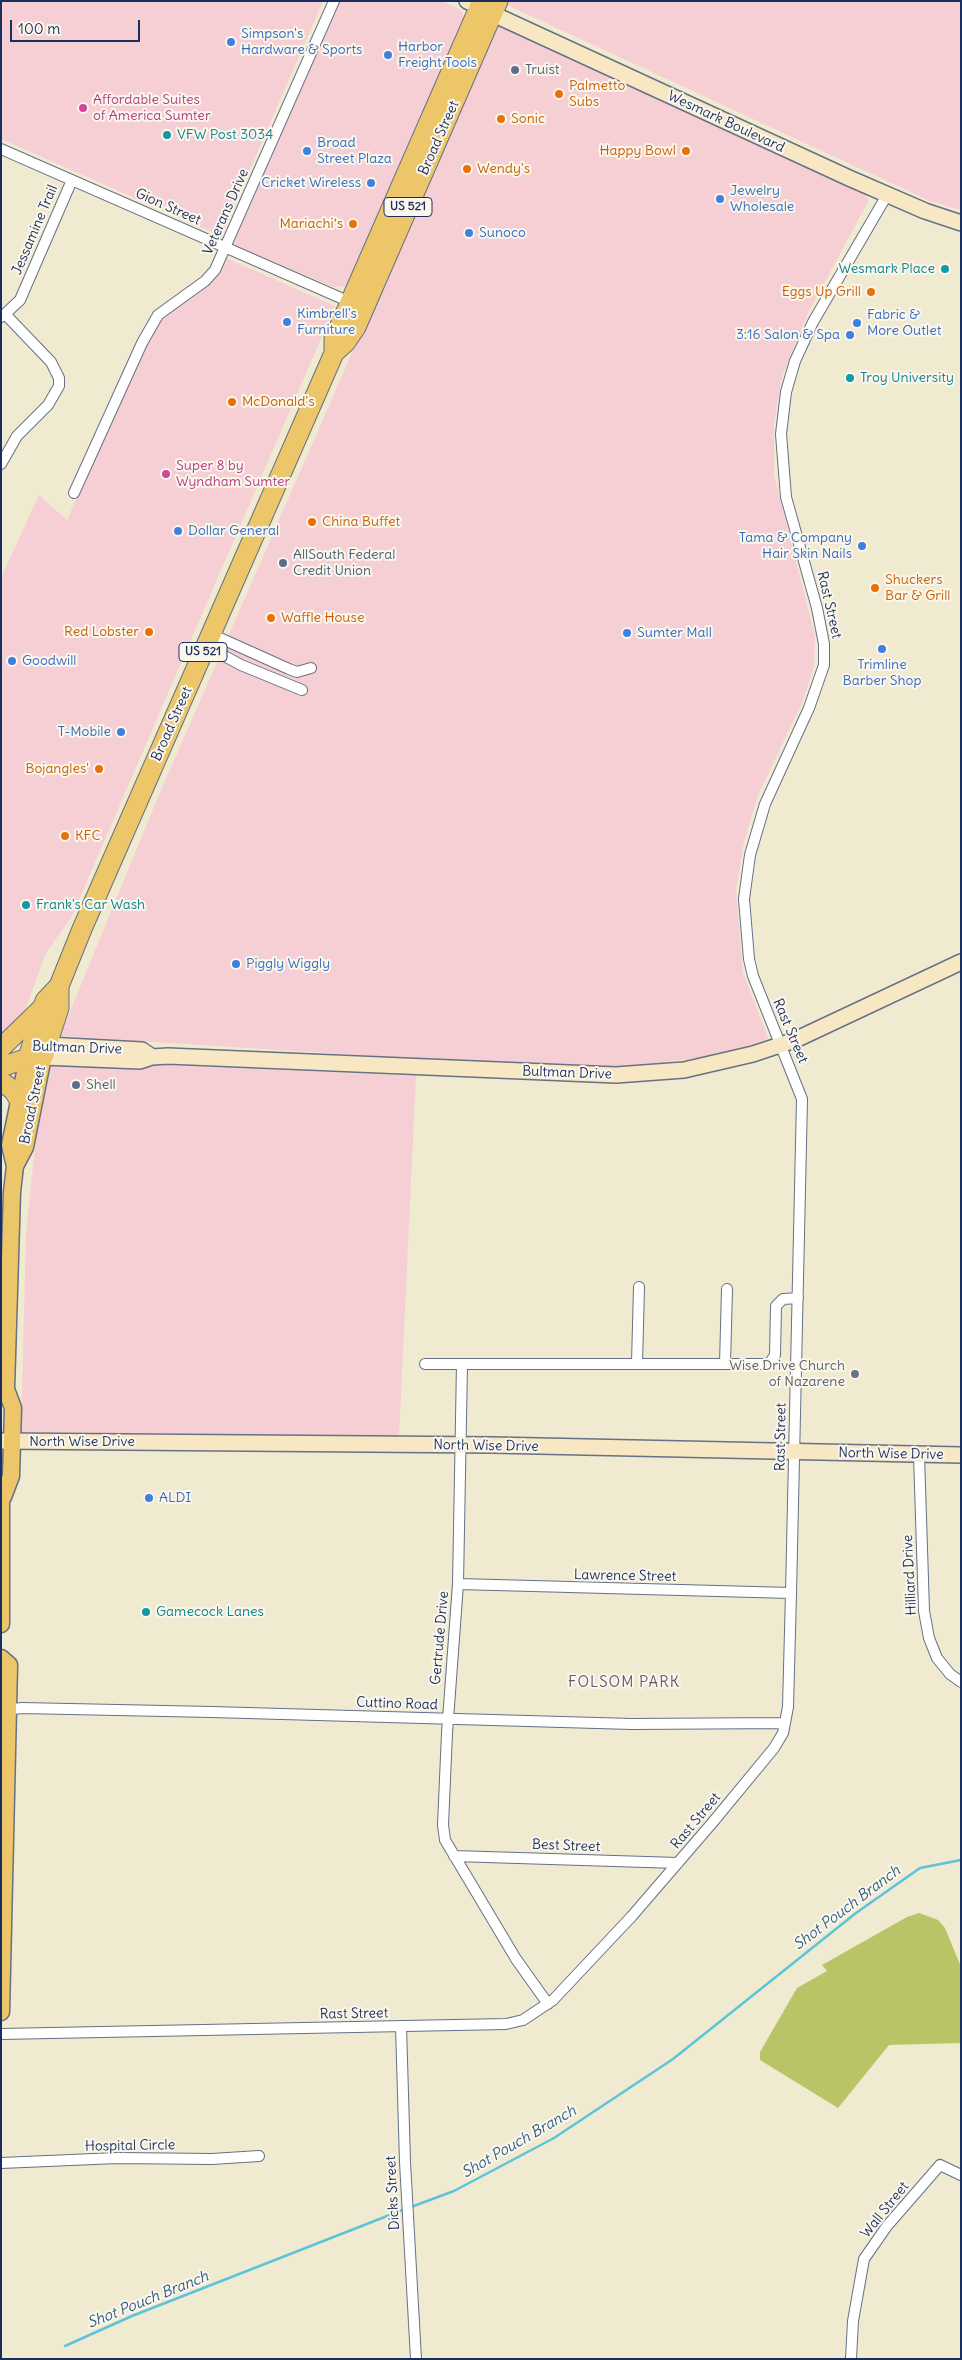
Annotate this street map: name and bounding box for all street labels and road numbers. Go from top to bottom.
street label: Wesmark Boulevard [665,88,787,156]
street label: Broad Street [415,98,463,178]
street label: Veterans Drive [200,166,252,258]
street label: Jessamine Trail [9,183,61,277]
street label: Gion Street [133,185,203,229]
road number: US 521 [384,198,432,216]
street label: Rast Street [813,570,845,640]
road number: US 521 [179,642,227,662]
street label: Broad Street [148,684,196,764]
street label: Rast Street [769,996,811,1066]
street label: Bultman Drive [32,1038,122,1058]
street label: Bultman Drive [522,1063,612,1083]
street label: Broad Street [17,1064,49,1146]
street label: Rast Street [772,1403,790,1471]
street label: North Wise Drive [29,1434,135,1450]
street label: North Wise Drive [433,1437,539,1455]
street label: North Wise Drive [838,1445,944,1463]
street label: Hilliard Drive [899,1534,921,1616]
street label: Lawrence Street [574,1567,676,1585]
street label: Gertrude Drive [428,1590,452,1686]
street label: Cuttino Road [356,1694,438,1714]
street label: Rast Street [668,1789,724,1853]
street label: Best Street [531,1836,601,1856]
street label: Rast Street [320,2005,388,2023]
street label: Hospital Circle [85,2137,175,2155]
street label: Dicks Street [383,2155,403,2231]
street label: Wall Street [857,2179,913,2241]

